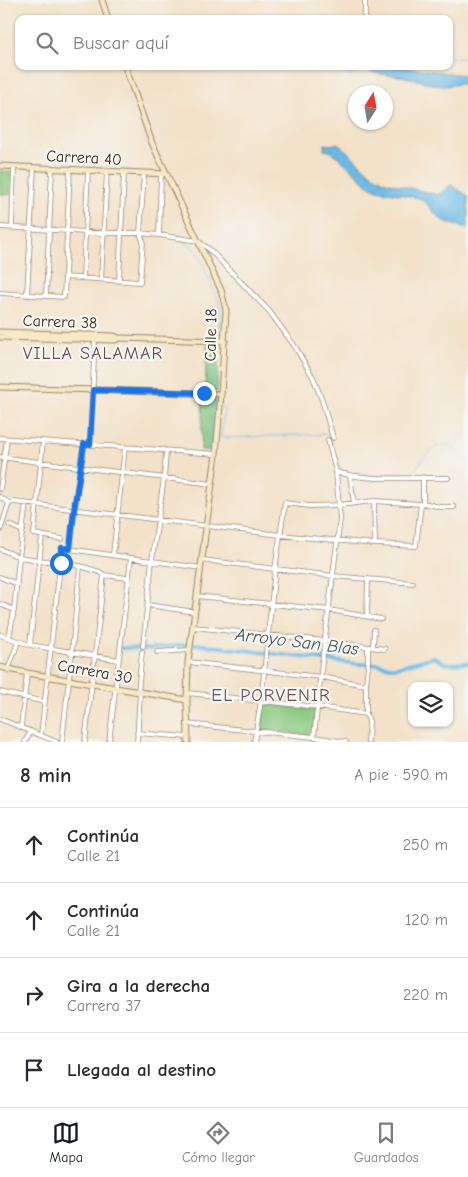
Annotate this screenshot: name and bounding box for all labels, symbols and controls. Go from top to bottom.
search box [15,15,453,70]
icon: search [33,29,61,57]
text: Buscar aquí [73,32,169,54]
north arrow [348,85,393,130]
street label: Carrera 40 [46,147,122,169]
street label: Calle 18 [202,308,220,362]
street label: Carrera 38 [22,312,98,332]
district label: VILLA SALAMAR [23,343,163,364]
route end [193,382,216,405]
route start [50,552,73,575]
water label: Arroyo San Blas [233,624,360,660]
street label: Carrera 30 [56,657,134,687]
map controls [408,682,453,727]
button: layers [408,682,453,727]
district label: EL PORVENIR [211,685,331,706]
text: 8 min [20,763,71,787]
text: A pie · 590 m [354,766,448,784]
text: Continúa [67,825,139,847]
icon: ahead [20,831,48,859]
text: 250 m [403,836,448,854]
text: Calle 21 [67,847,120,865]
text: Continúa [67,900,139,922]
icon: ahead [20,906,48,934]
text: 120 m [405,911,448,929]
text: Calle 21 [67,922,120,940]
text: Gira a la derecha [67,975,210,997]
icon: right [20,981,48,1009]
text: 220 m [403,986,448,1004]
text: Carrera 37 [67,997,141,1015]
icon: arrive [20,1056,48,1084]
text: Llegada al destino [67,1059,216,1081]
tab: Mapa [49,1119,83,1166]
tab: Cómo llegar [182,1119,255,1166]
tab: Guardados [354,1119,419,1166]

